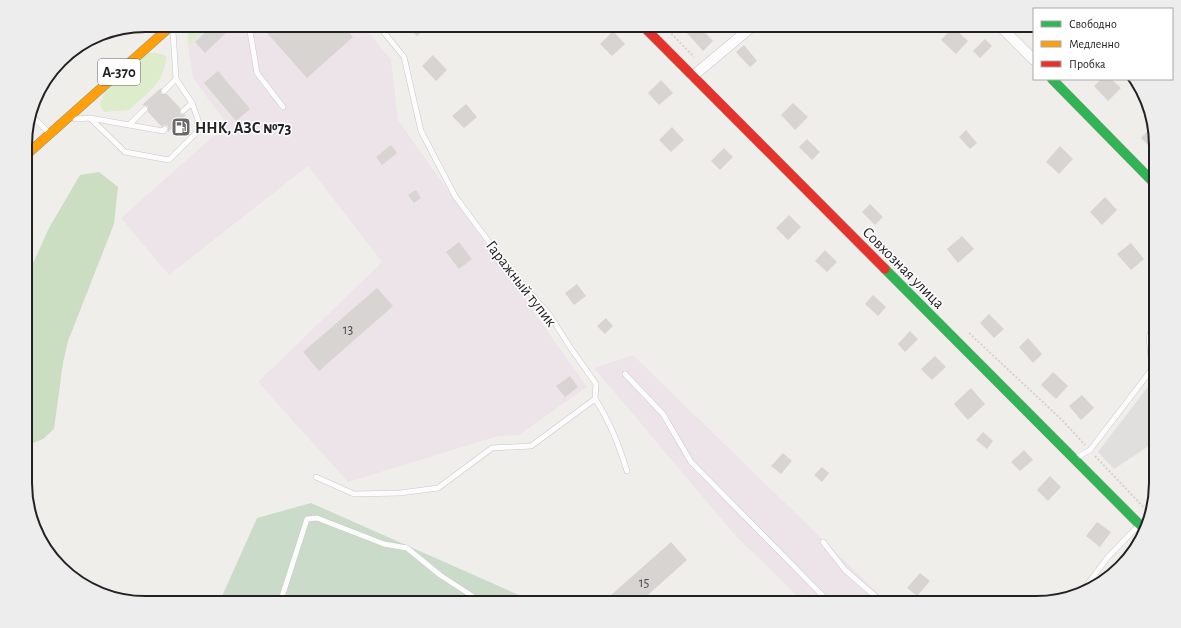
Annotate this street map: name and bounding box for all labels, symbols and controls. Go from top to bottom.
legend [1033,8,1173,80]
text: Свободно [1069,18,1117,30]
text: Медленно [1069,38,1120,50]
text: Пробка [1069,58,1106,70]
road number: А-370 [98,59,140,85]
fuel station icon: ННК, АЗС №73 [170,116,192,138]
place label: ННК, АЗС №73 [195,120,292,136]
street label: Совхозная улица [859,224,947,312]
street label: Гаражный тупик [482,238,560,331]
house number: 13 [343,323,354,337]
house number: 15 [639,576,649,590]

